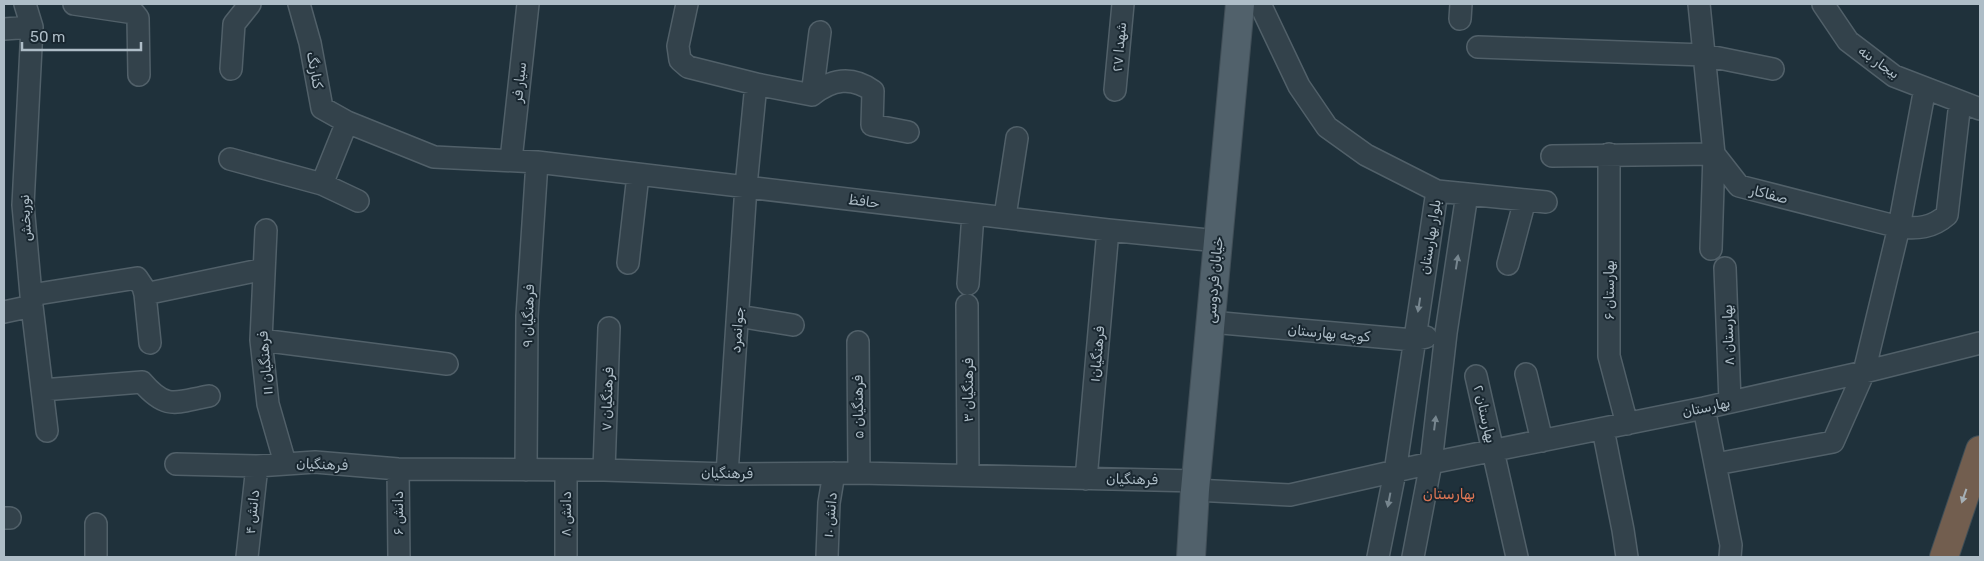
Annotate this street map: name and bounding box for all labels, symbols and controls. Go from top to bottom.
scale bar [22,20,141,52]
street label: ۲۷ شهدا [1109,21,1130,73]
text: 50 m [30,28,65,46]
street label: بیجار بنه [1855,42,1903,83]
street label: کنارنگ [303,50,326,90]
street label: سیار فر [509,61,530,104]
street label: صفاکار [1747,181,1790,207]
street label: حافظ [847,191,881,212]
street label: نوربخش [16,194,35,242]
street label: بلوار بهارستان [1416,198,1445,276]
street label: خیابان فردوسی [1202,236,1227,324]
one-way arrow [1453,254,1461,270]
street label: بهارستان ۶ [1601,260,1618,320]
street label: فرهنگیان ۹ [519,284,538,348]
one-way arrow [1415,297,1423,313]
street label: بهارستان ۸ [1719,304,1738,366]
street label: جوانمرد [727,306,748,354]
street label: کوچه بهارستان [1287,321,1372,346]
street label: فرهنگیان۱ [1087,325,1108,383]
street label: فرهنگیان ۱۱ [254,330,277,396]
street label: فرهنگیان ۳ [960,357,977,422]
street label: فرهنگیان ۷ [598,366,617,431]
street label: فرهنگیان ۵ [849,374,868,439]
street label: بهارستان ۲ [1470,383,1499,445]
street label: بهارستان [1680,394,1732,421]
one-way arrow [1431,415,1439,431]
street label: فرهنگیان [296,455,349,474]
street label: فرهنگیان [701,465,753,482]
street label: فرهنگیان [1106,471,1158,488]
district label: بهارستان [1423,485,1475,503]
street label: دانش ۴ [242,489,263,535]
one-way arrow [1960,489,1968,504]
street label: دانش ۶ [390,491,407,535]
street label: دانش ۸ [558,491,575,537]
street label: دانش ۱۰ [820,491,841,538]
one-way arrow [1385,493,1393,509]

